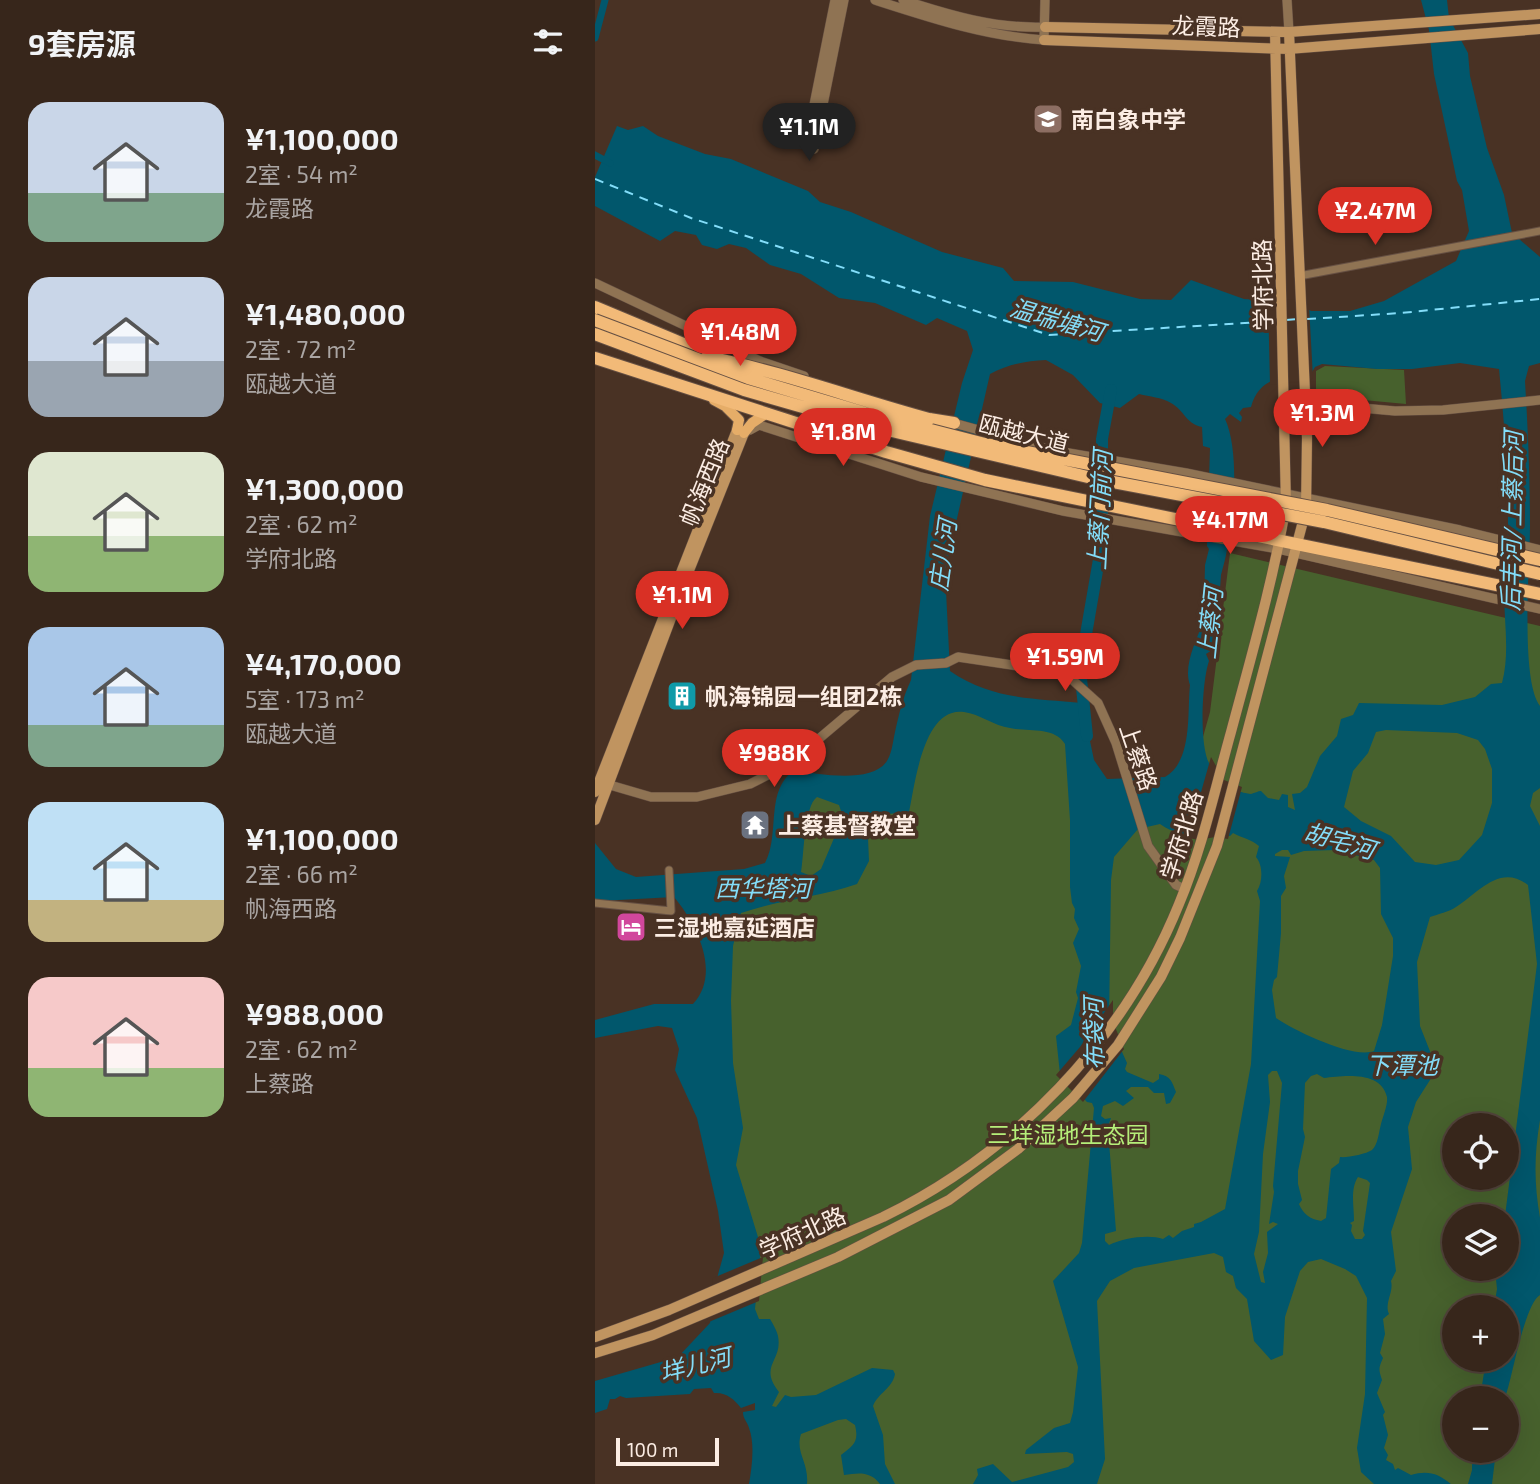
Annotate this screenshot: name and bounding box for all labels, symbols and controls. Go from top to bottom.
street label: 龙霞路 [1171,11,1241,41]
icon: filters [529,23,567,61]
text: 9套房源 [28,25,136,61]
school or university icon: 南白象中学 [1031,102,1065,136]
pin: ¥1.1M [760,104,858,163]
place label: 南白象中学 [1071,105,1186,133]
text: ¥1.1M [779,112,839,140]
text: ¥1,100,000 [245,120,399,156]
icon: home [84,130,168,214]
text: 2室 · 54 m² [245,160,358,188]
pin: ¥2.47M [1318,188,1432,247]
text: 龙霞路 [245,194,314,222]
text: ¥2.47M [1334,196,1416,224]
street label: 学府北路 [1247,239,1277,331]
water label: 温瑞塘河 [1007,292,1111,347]
text: ¥1,480,000 [245,295,406,331]
icon: home [84,305,168,389]
pin: ¥1.48M [683,308,797,368]
text: ¥1.48M [700,317,780,345]
text: 2室 · 72 m² [245,335,356,363]
text: 瓯越大道 [245,369,337,397]
pin: ¥1.3M [1273,390,1371,449]
text: ¥1.3M [1290,398,1354,426]
pin: ¥1.8M [794,408,892,468]
street label: 瓯越大道 [976,408,1072,458]
text: ¥1.8M [810,417,876,445]
water label: 后丰河/上蔡后河 [1495,426,1527,612]
street label: 帆海西路 [674,434,734,530]
water label: 上蔡门前河 [1081,445,1117,571]
text: ¥1,300,000 [245,470,404,506]
icon: home [84,480,168,564]
pin: ¥4.17M [1173,496,1287,556]
text: ¥4.17M [1191,505,1269,533]
text: 2室 · 62 m² [245,510,358,538]
water label: 庄儿河 [923,513,962,593]
text: 学府北路 [245,544,337,572]
pin: ¥1.1M [633,572,731,631]
text: ¥1.1M [652,580,712,608]
water label: 上蔡河 [1191,582,1228,660]
pin: ¥1.59M [1008,634,1122,693]
text: ¥1.59M [1026,642,1104,670]
text: ¥4,170,000 [245,645,402,681]
icon: home [84,655,168,739]
building icon: 帆海锦园一组团2栋 [665,679,699,713]
place label: 帆海锦园一组团2栋 [705,682,902,710]
text: 5室 · 173 m² [245,685,365,713]
text: 瓯越大道 [245,719,337,747]
street label: 上蔡路 [1115,720,1163,794]
pin: ¥988K [725,730,823,789]
text: ¥988K [738,738,810,766]
street label: 学府北路 [1154,787,1208,883]
temple icon: 上蔡基督教堂 [738,808,772,842]
place label: 上蔡基督教堂 [778,811,916,839]
water label: 胡宅河 [1301,816,1382,865]
text: ¥1,100,000 [245,820,399,856]
icon: home [84,830,168,914]
text: 2室 · 66 m² [245,860,358,888]
water label: 西华塔河 [715,873,815,902]
text: 帆海西路 [245,894,337,922]
hotel icon: 三湿地嘉延酒店 [614,910,648,944]
place label: 三湿地嘉延酒店 [654,913,815,941]
water label: 布袋河 [1078,994,1108,1070]
text: ¥988,000 [245,995,384,1031]
icon: home [84,1005,168,1089]
text: 2室 · 62 m² [245,1035,358,1063]
water label: 下潭池 [1366,1050,1440,1079]
text: 上蔡路 [245,1069,314,1097]
map controls [1442,1113,1519,1463]
button: locate [1442,1113,1519,1190]
park label: 三垟湿地生态园 [988,1120,1149,1148]
street label: 学府北路 [754,1201,850,1263]
button: layers [1442,1204,1519,1281]
button: + [1442,1295,1519,1372]
water label: 垟儿河 [657,1340,737,1387]
button: − [1442,1386,1519,1463]
scale bar [616,1435,719,1467]
text: 100 m [627,1438,678,1461]

